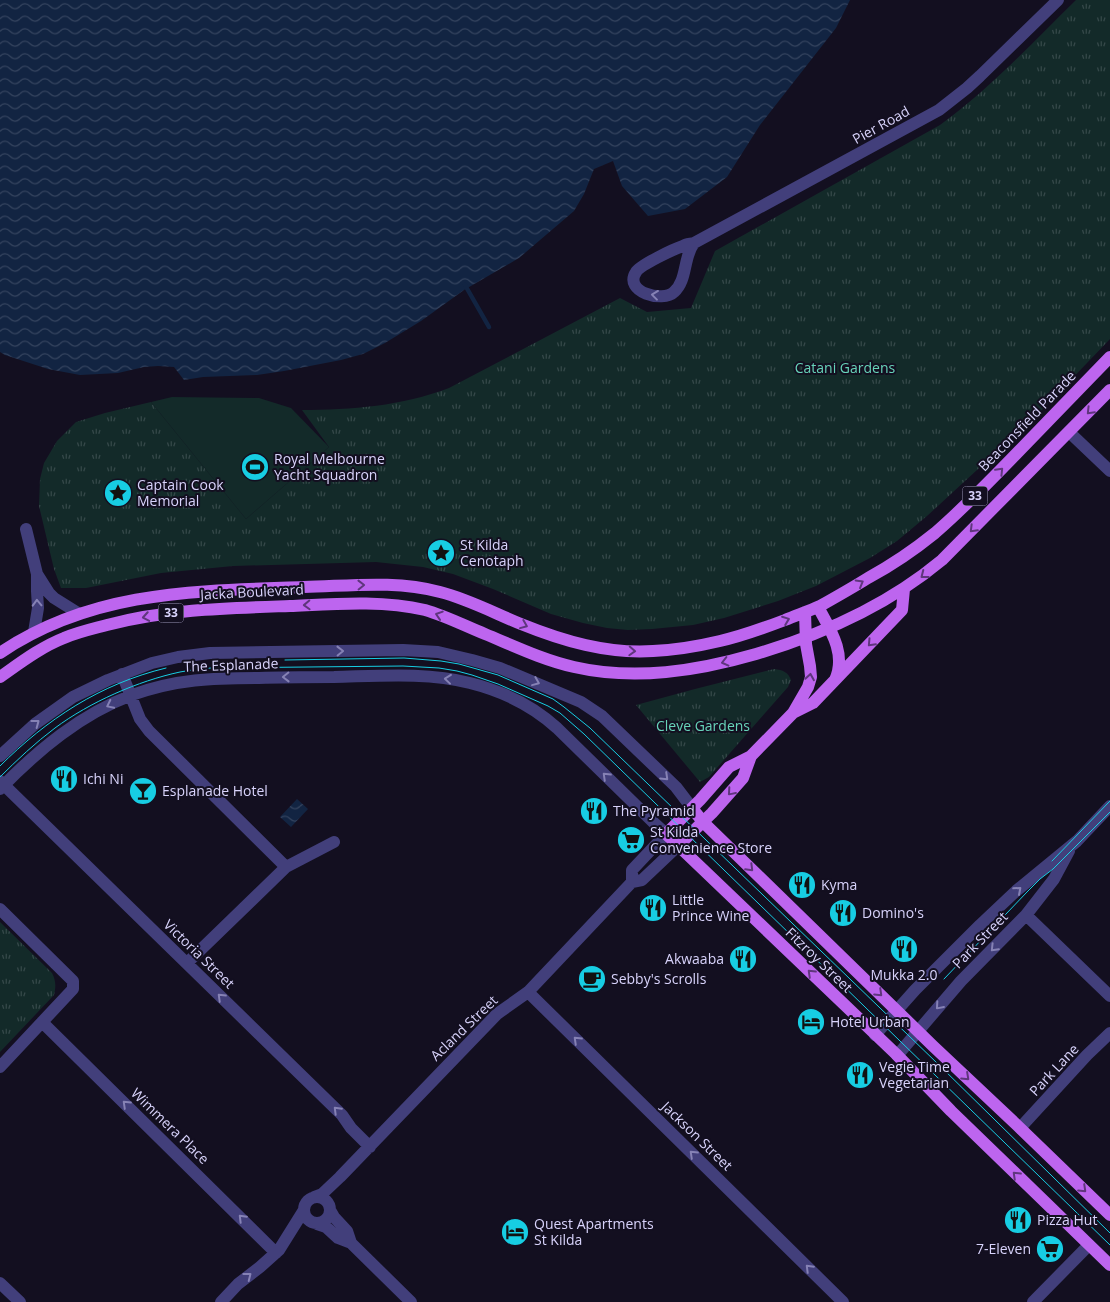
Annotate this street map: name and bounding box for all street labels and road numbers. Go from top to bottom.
street label: Pier Road [849,101,913,148]
street label: Beaconsfield Parade [974,366,1080,475]
road number: 33 [962,486,988,506]
street label: Jacka Boulevard [198,579,304,604]
road number: 33 [158,604,184,622]
street label: The Esplanade [183,653,279,676]
street label: Park Street [948,907,1011,972]
street label: Victoria Street [160,915,239,992]
street label: Fitzroy Street [782,923,857,996]
street label: Acland Street [426,991,501,1065]
street label: Park Lane [1025,1040,1083,1100]
street label: Wimmera Place [127,1083,214,1168]
street label: Jackson Street [656,1095,737,1174]

